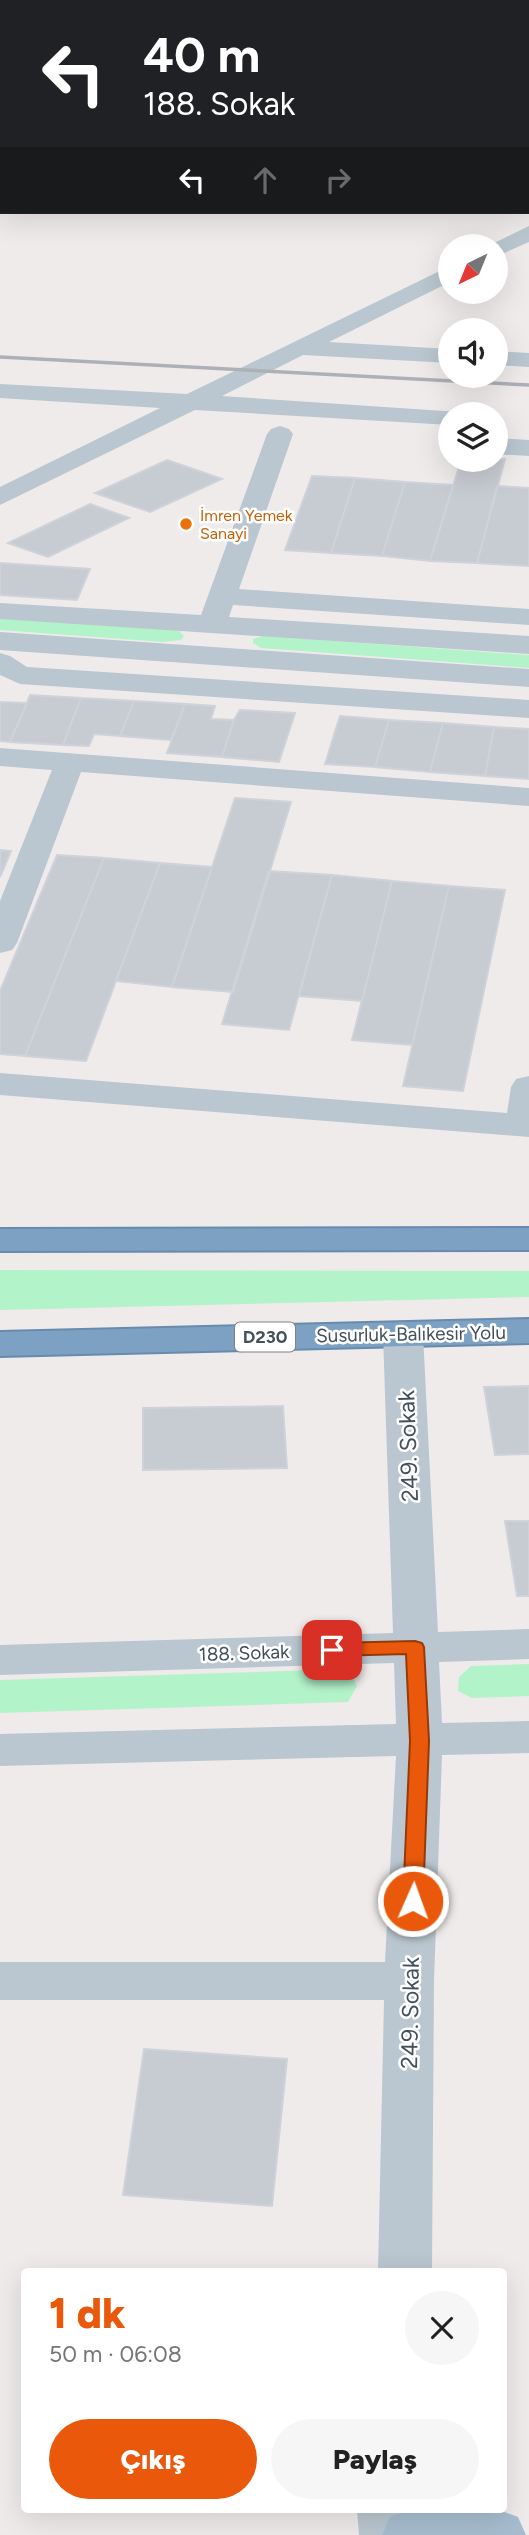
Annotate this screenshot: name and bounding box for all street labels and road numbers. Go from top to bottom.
street label: Susurluk-Balıkesir Yolu [316,1321,506,1347]
road number: D230 [235,1322,295,1352]
street label: 249. Sokak [392,1389,424,1502]
street label: 188. Sokak [198,1640,290,1666]
street label: 249. Sokak [395,1956,425,2069]

